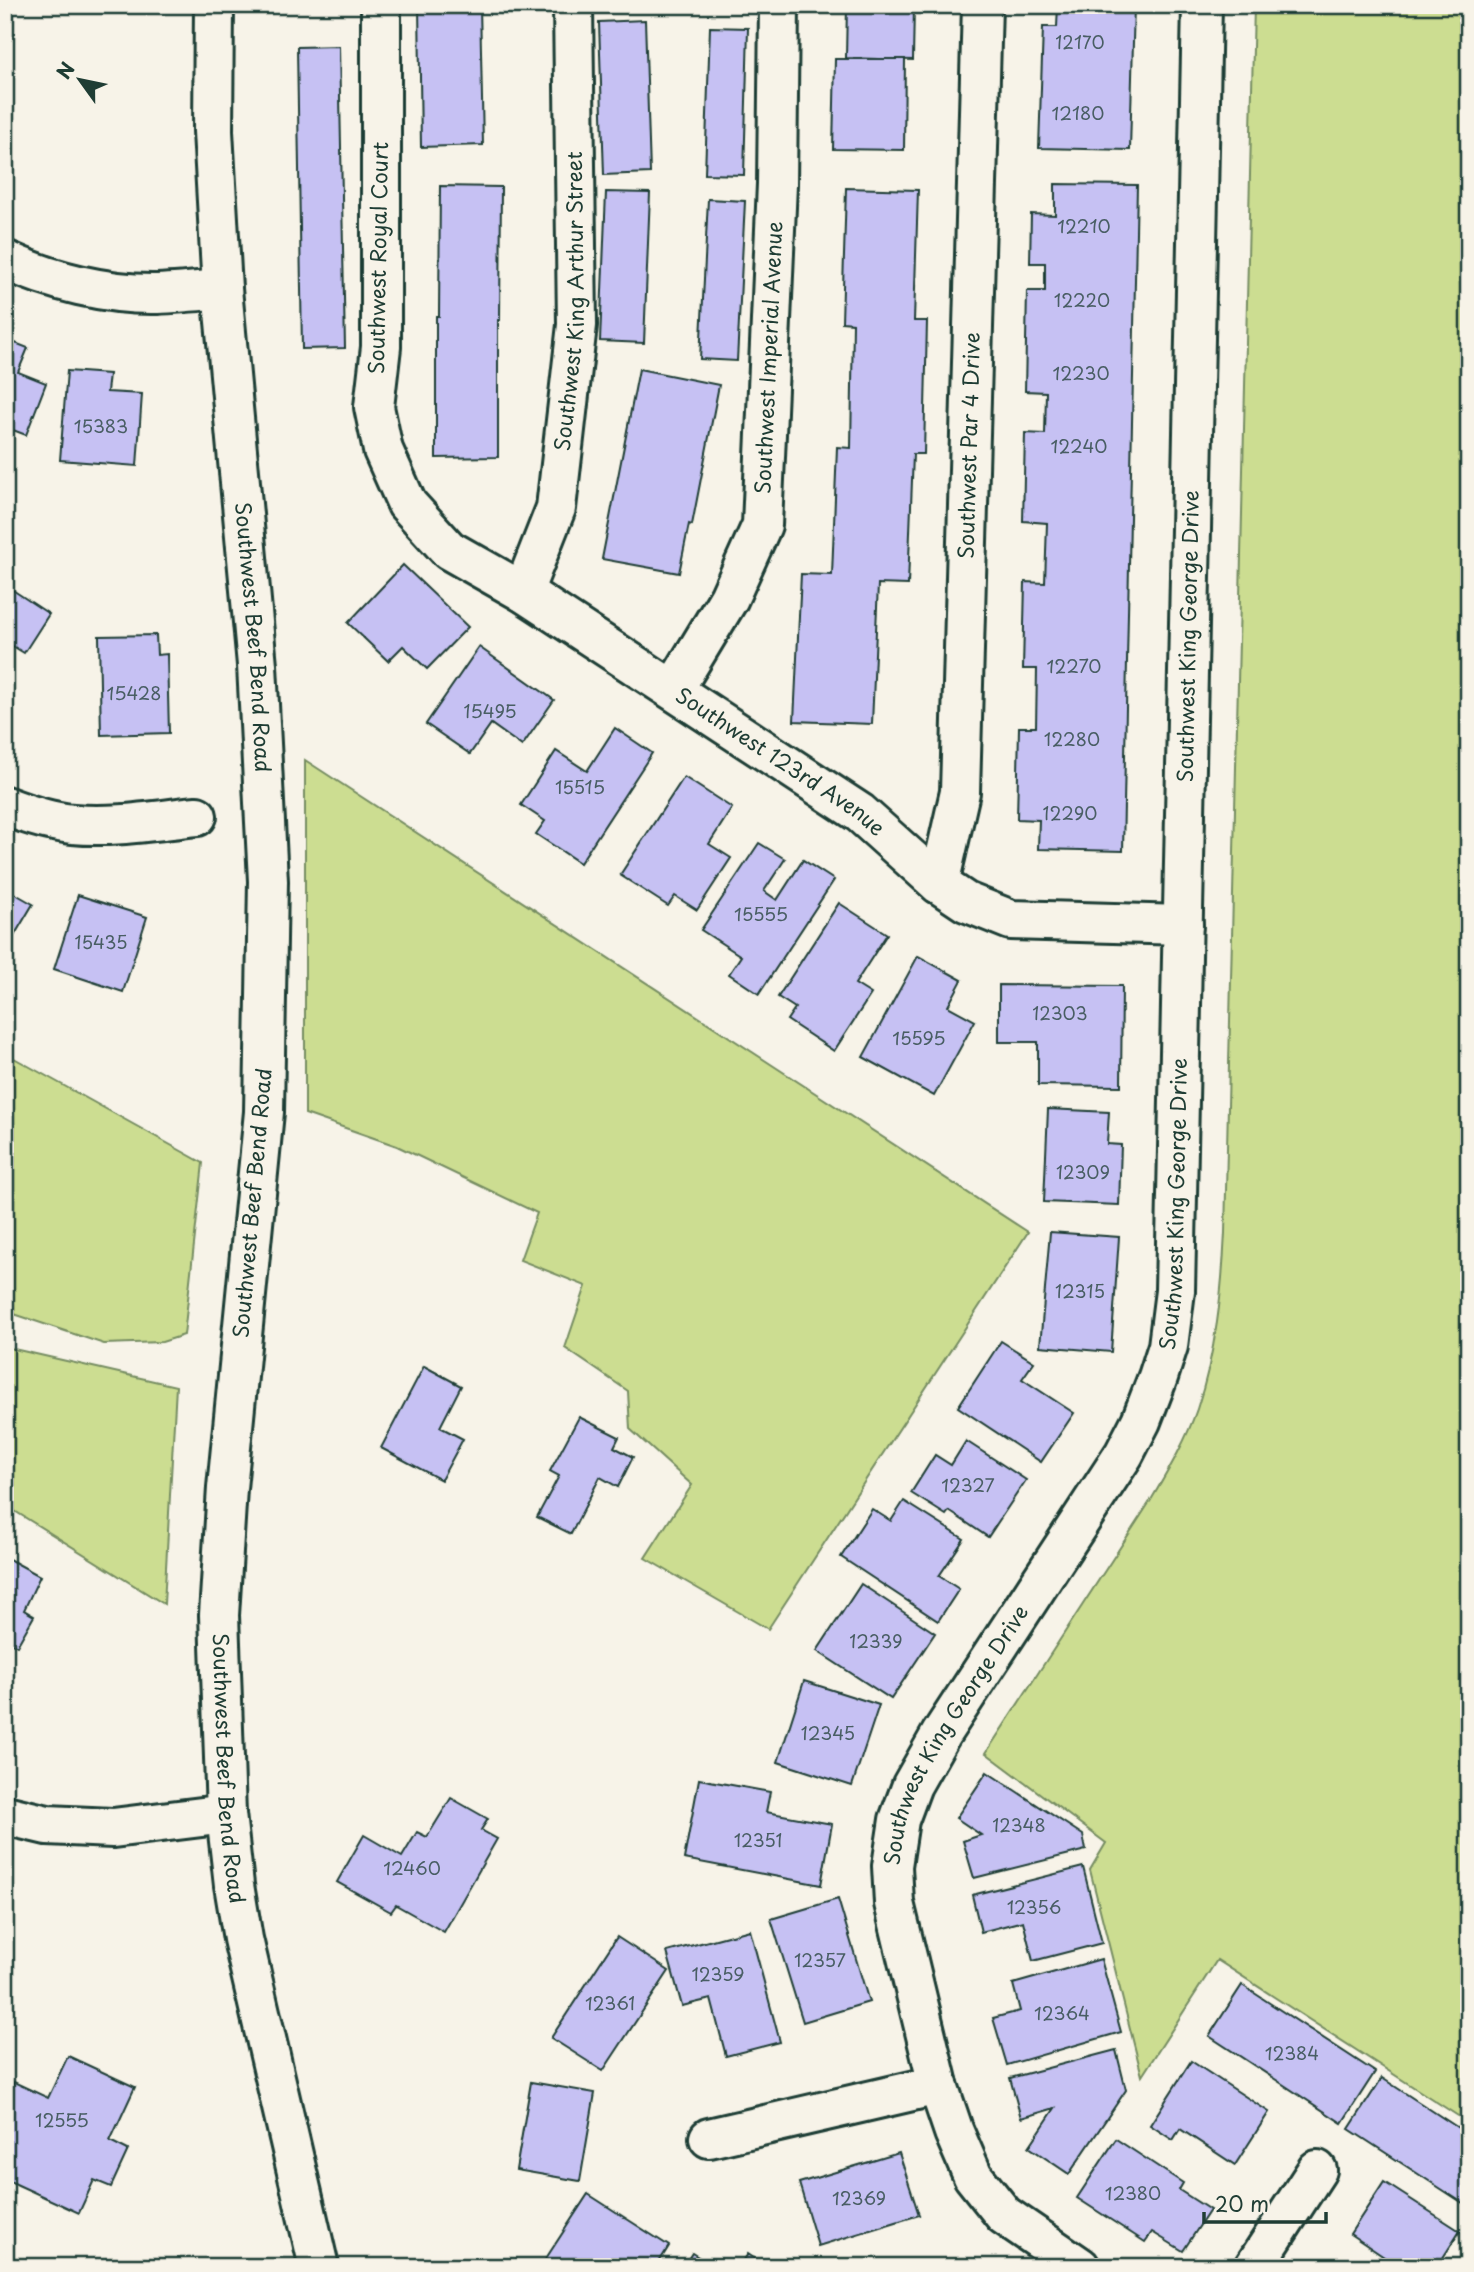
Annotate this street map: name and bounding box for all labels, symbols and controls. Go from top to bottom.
house number: 12170 [1055,28,1105,55]
north arrow [46,46,116,116]
text: N [49,56,81,84]
house number: 12180 [1052,99,1104,126]
street label: Southwest Royal Court [359,141,395,374]
street label: Southwest King Arthur Street [545,151,591,452]
house number: 12210 [1057,212,1111,239]
street label: Southwest Imperial Avenue [745,221,789,494]
house number: 12220 [1054,286,1110,313]
street label: Southwest Par 4 Drive [949,332,987,559]
house number: 12230 [1052,359,1110,386]
house number: 15383 [74,412,128,439]
house number: 12240 [1051,432,1107,459]
street label: Southwest King George Drive [1168,490,1206,783]
street label: Southwest Beef Bend Road [228,501,280,773]
house number: 12270 [1047,652,1101,679]
street label: Southwest 123rd Avenue [670,678,893,842]
house number: 15428 [106,679,162,706]
house number: 15495 [463,697,517,724]
house number: 12280 [1044,725,1100,752]
house number: 15515 [555,773,605,800]
house number: 12290 [1043,799,1097,826]
house number: 15555 [734,900,788,927]
house number: 15435 [74,928,128,955]
house number: 12303 [1032,999,1088,1026]
house number: 15595 [892,1024,946,1051]
street label: Southwest King George Drive [1150,1058,1194,1352]
street label: Southwest Beef Bend Road [223,1067,279,1339]
house number: 12309 [1056,1158,1110,1185]
house number: 12315 [1055,1277,1105,1304]
house number: 12327 [941,1471,995,1498]
street label: Southwest King George Drive [874,1598,1035,1867]
house number: 12339 [849,1627,903,1654]
street label: Southwest Beef Bend Road [206,1633,255,1906]
house number: 12345 [801,1719,855,1746]
house number: 12348 [992,1811,1046,1838]
house number: 12351 [734,1826,782,1853]
house number: 12460 [383,1854,441,1881]
house number: 12356 [1007,1893,1061,1920]
house number: 12357 [794,1946,846,1973]
house number: 12359 [691,1960,745,1987]
house number: 12361 [585,1989,635,2016]
house number: 12364 [1034,1999,1090,2026]
house number: 12384 [1265,2039,1319,2066]
house number: 12555 [35,2106,89,2133]
house number: 12380 [1105,2179,1161,2206]
scale bar [1204,2181,1327,2225]
house number: 12369 [832,2184,886,2211]
text: 20 m [1215,2187,1269,2219]

